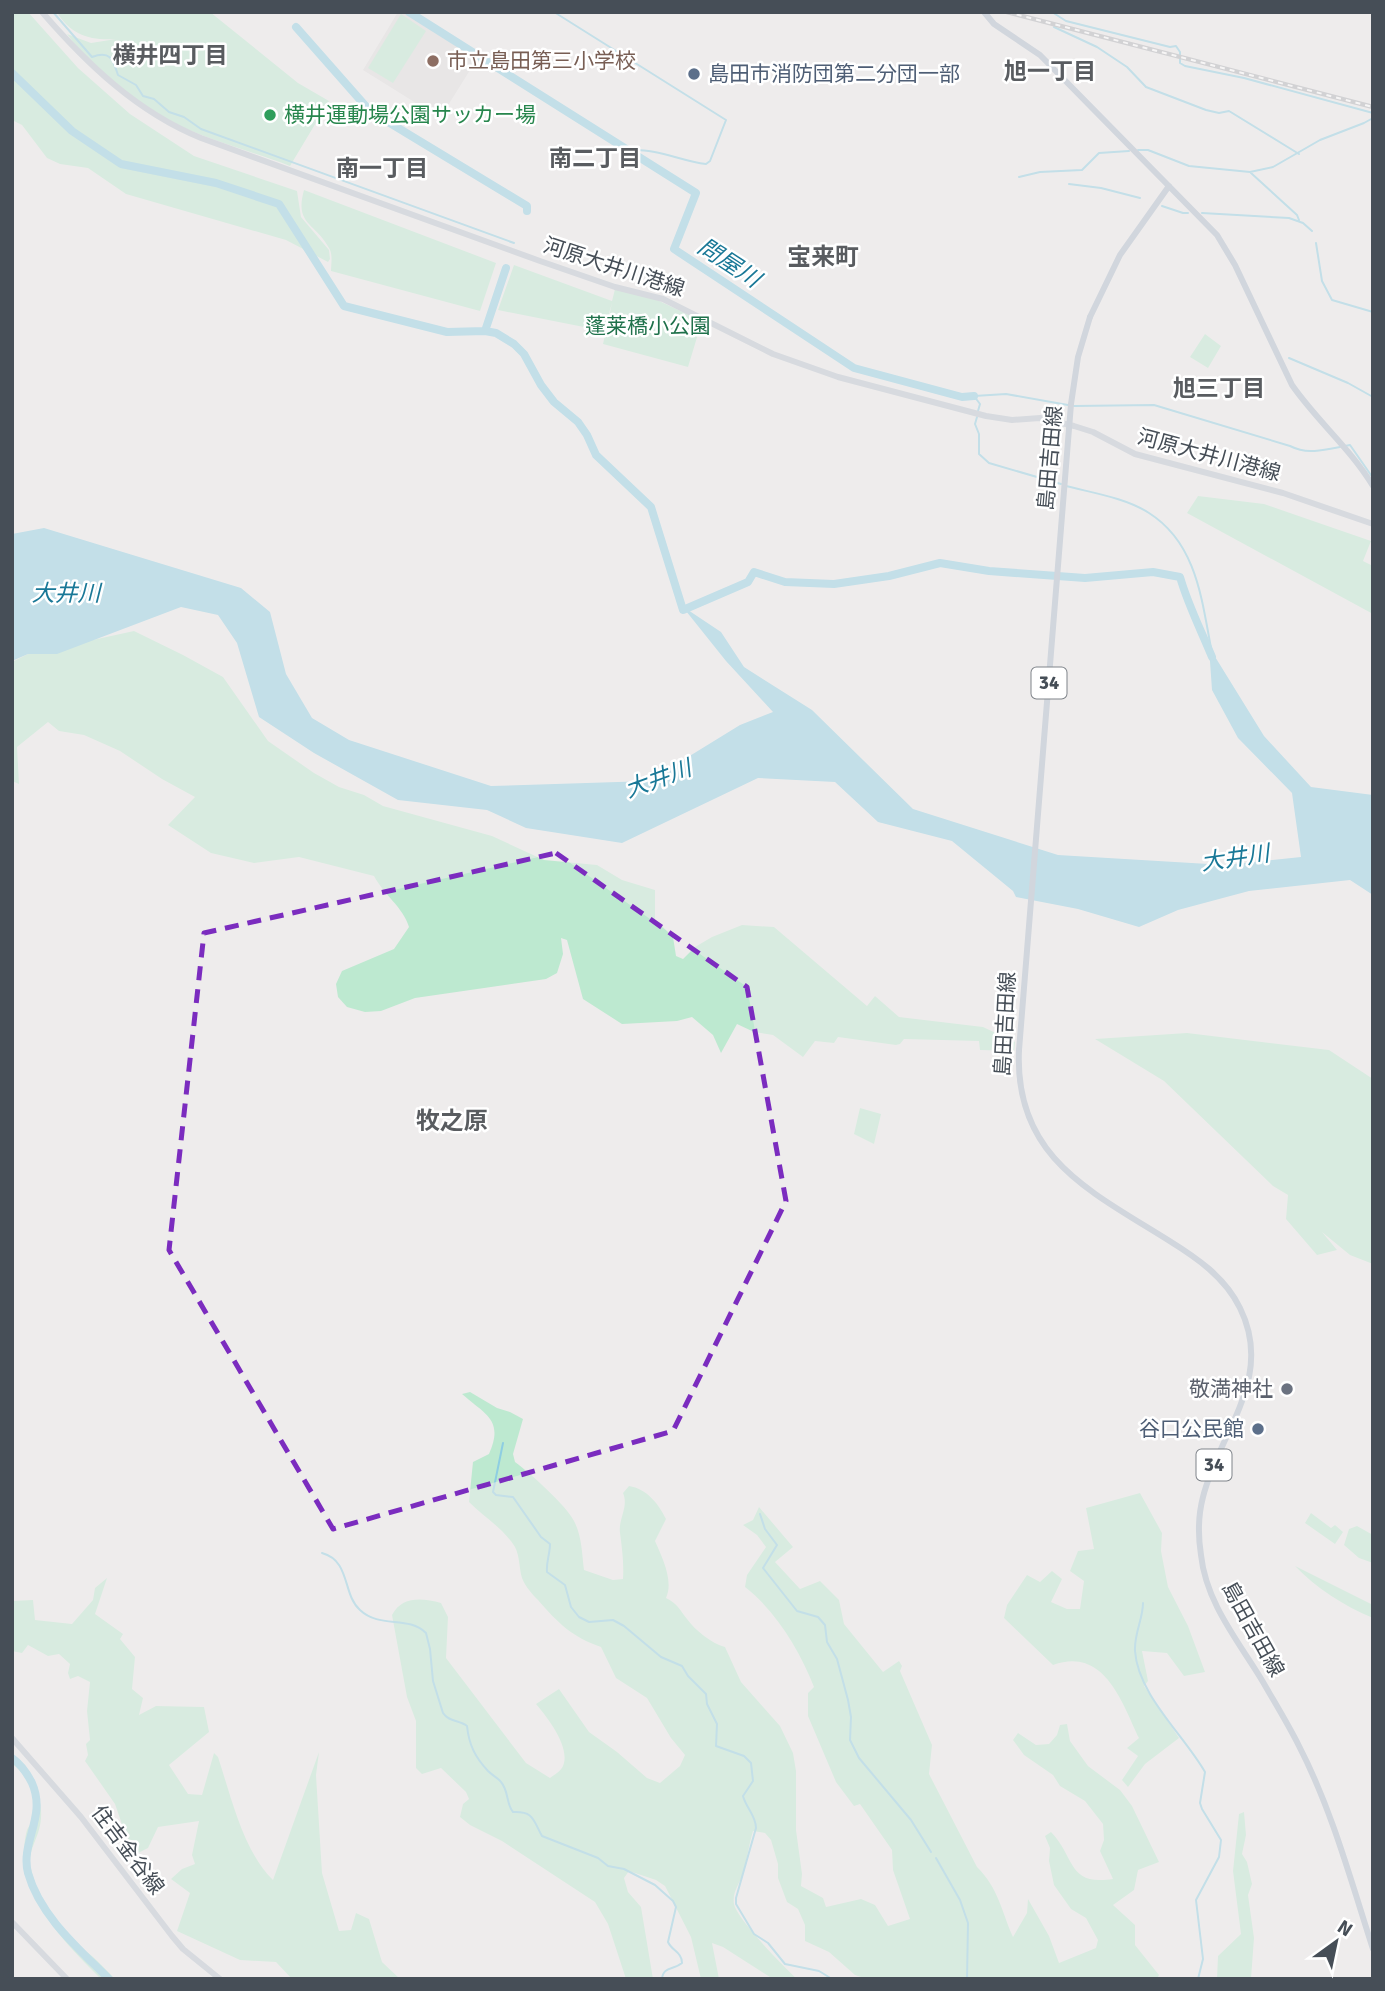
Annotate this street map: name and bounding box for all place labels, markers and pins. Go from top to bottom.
place label: 市立島田第三小学校 [447,48,636,74]
marker: 市立島田第三小学校 [425,53,441,69]
place label: 島田市消防団第二分団一部 [708,61,960,87]
marker: 島田市消防団第二分団一部 [686,66,702,82]
place label: 横井運動場公園サッカー場 [284,102,536,128]
marker: 横井運動場公園サッカー場 [262,107,278,123]
place label: 敬満神社 [1189,1376,1273,1402]
marker: 敬満神社 [1279,1381,1295,1397]
place label: 谷口公民館 [1139,1416,1244,1442]
marker: 谷口公民館 [1250,1421,1266,1437]

